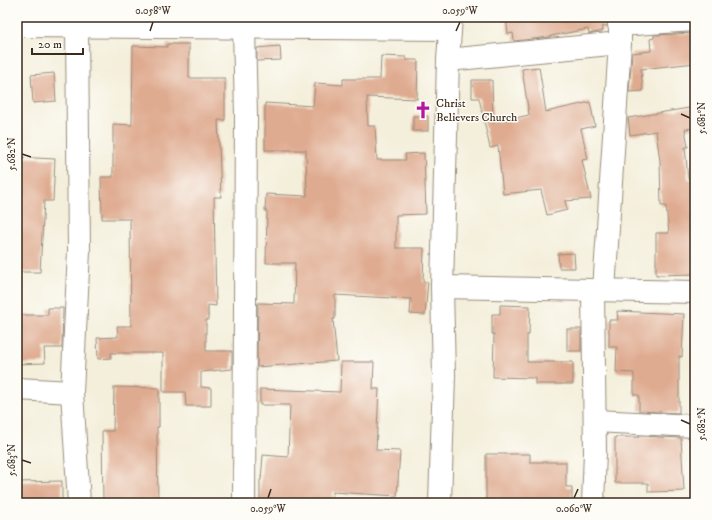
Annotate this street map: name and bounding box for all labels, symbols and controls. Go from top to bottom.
text: 0.058°W [135,5,172,17]
text: 0.059°W [442,5,479,17]
scale bar [32,30,83,56]
text: 20 m [38,37,62,52]
place label: Christ Believers Church [436,96,518,125]
church icon: Christ Believers Church [413,100,433,120]
text: 5.681°N [696,102,708,134]
text: 5.682°N [6,137,18,171]
text: 5.682°N [696,407,708,441]
text: 5.683°N [6,444,18,476]
text: 0.059°W [250,503,287,515]
text: 0.060°W [556,503,593,515]

